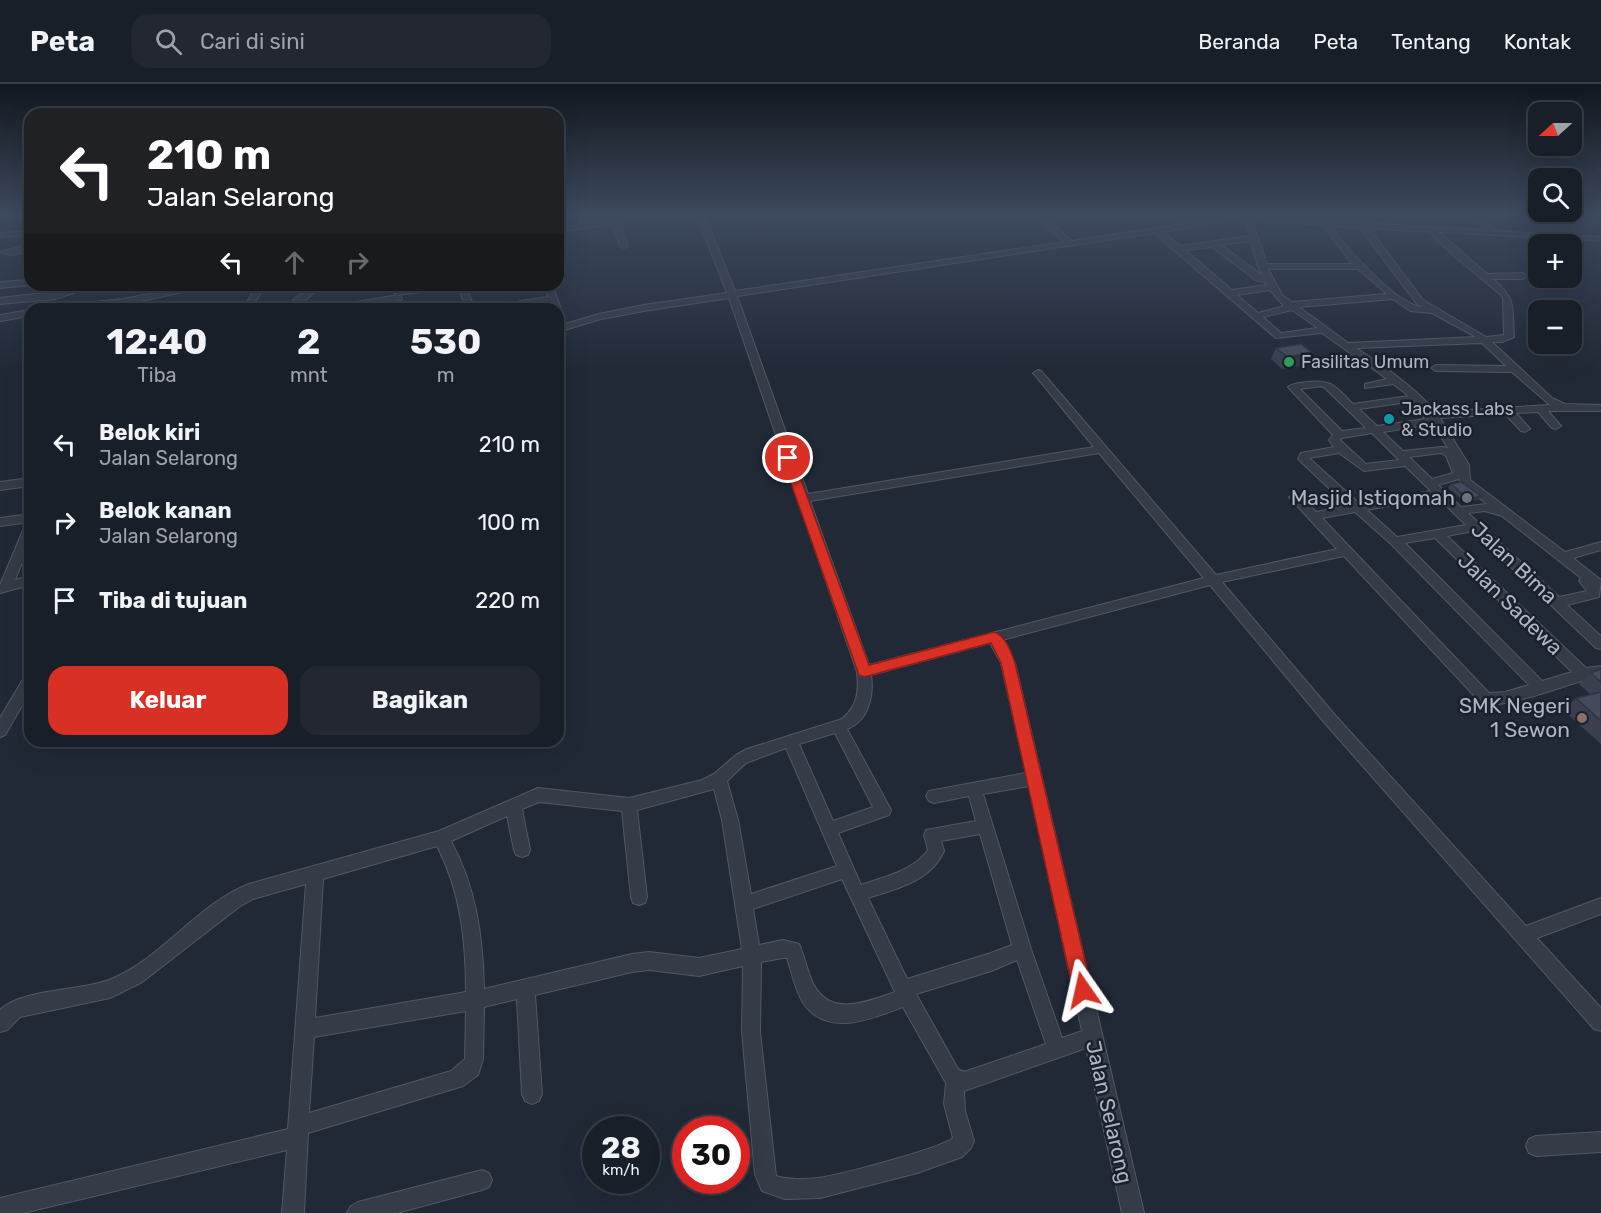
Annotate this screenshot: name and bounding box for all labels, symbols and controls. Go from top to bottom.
search box [131,14,551,68]
text: Peta [30,25,95,58]
icon: search [152,25,185,58]
text: Cari di sini [200,28,305,55]
text: Beranda [1198,29,1280,54]
text: Peta [1313,29,1358,54]
text: Tentang [1391,29,1471,54]
text: Kontak [1504,29,1571,54]
north arrow [1528,102,1582,156]
map controls [1528,102,1582,354]
text: 210 m [147,130,271,180]
icon: left [48,132,126,210]
button: search [1528,168,1582,222]
text: Jalan Selarong [147,181,335,213]
button: + [1528,234,1582,288]
icon: left [215,246,248,279]
icon: ahead [278,246,311,279]
icon: right [341,246,374,279]
button: − [1528,300,1582,354]
text: 12:40 [107,320,207,363]
text: 2 [297,320,320,363]
text: 530 [410,320,481,363]
place label: Fasilitas Umum [1301,351,1429,373]
marker: Fasilitas Umum [1282,355,1296,369]
text: Tiba [137,363,177,387]
text: mnt [290,363,327,387]
text: m [437,363,455,387]
place label: Jackass Labs & Studio [1401,398,1514,441]
marker: Jackass Labs & Studio [1382,412,1396,426]
text: Belok kiri [99,419,200,446]
icon: left [48,428,81,461]
text: 210 m [479,431,540,458]
pin [762,432,813,483]
icon: arrive [771,441,804,474]
text: Jalan Selarong [99,446,238,470]
place label: Masjid Istiqomah [1291,485,1455,510]
marker: Masjid Istiqomah [1460,491,1474,505]
text: Belok kanan [99,497,232,524]
icon: right [48,506,81,539]
text: 100 m [478,509,540,536]
street label: Jalan Bima [1466,516,1563,609]
text: Jalan Selarong [99,524,238,548]
street label: Jalan Sadewa [1453,547,1568,660]
icon: arrive [48,584,81,617]
text: Tiba di tujuan [99,587,247,614]
text: 220 m [475,587,540,614]
button: Keluar [48,666,288,735]
button: Bagikan [300,666,540,735]
place label: SMK Negeri 1 Sewon [1459,693,1570,742]
marker: SMK Negeri 1 Sewon [1575,711,1589,725]
position arrow [1051,958,1115,1022]
street label: Jalan Selarong [1081,1038,1138,1186]
speed limit sign: 30 [672,1116,750,1194]
text: 28 [601,1130,641,1166]
text: km/h [602,1161,640,1179]

